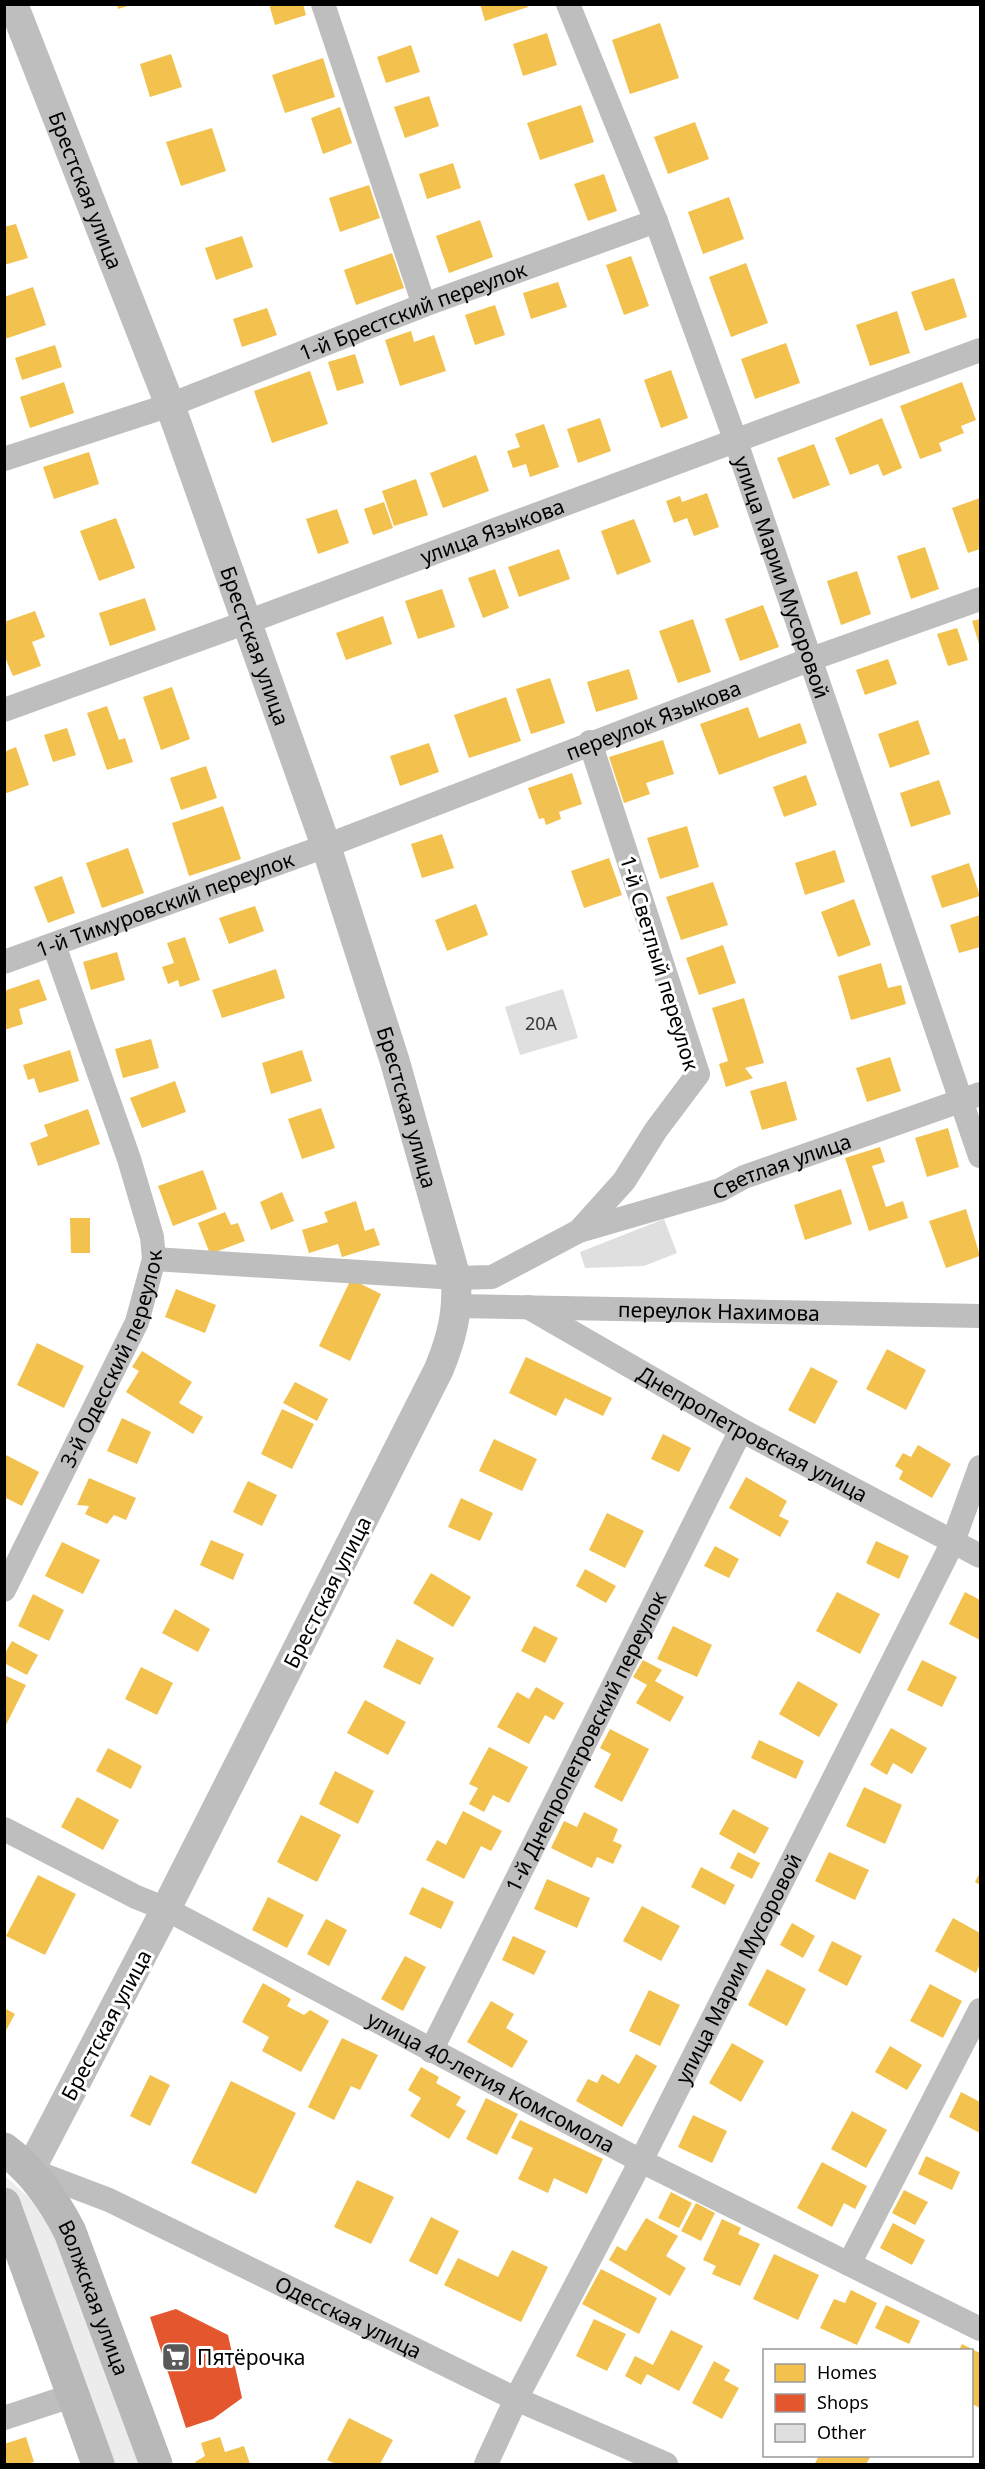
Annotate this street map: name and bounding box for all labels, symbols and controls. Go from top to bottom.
street label: Брестская улица [42,107,129,273]
street label: 1-й Брестский переулок [295,255,530,367]
street label: улица Марии Мусоровой [728,452,837,702]
street label: улица Языкова [416,492,568,570]
street label: Брестская улица [214,562,296,729]
street label: переулок Языкова [562,673,745,766]
street label: 1-й Тимуровский переулок [32,845,298,963]
street label: 1-й Светлый переулок [614,852,706,1074]
house number: 20А [525,1011,558,1035]
street label: Брестская улица [370,1023,444,1191]
street label: Светлая улица [709,1127,855,1205]
street label: 3-й Одесский переулок [53,1249,168,1472]
street label: переулок Нахимова [618,1295,820,1327]
street label: Днепропетровская улица [632,1359,873,1508]
street label: Брестская улица [277,1511,377,1673]
street label: 1-й Днепропетровский переулок [499,1586,672,1897]
street label: улица Марии Мусоровой [668,1849,808,2088]
street label: Брестская улица [54,1945,158,2105]
street label: улица 40-летия Комсомола [363,2004,620,2159]
street label: Волжская улица [52,2215,136,2379]
street label: Одесская улица [270,2269,427,2365]
supermarket icon: Пятёрочка [160,2341,192,2373]
place label: Пятёрочка [197,2343,305,2371]
legend [763,2349,973,2457]
text: Homes [817,2360,877,2384]
text: Shops [817,2390,869,2414]
text: Other [817,2420,867,2444]

